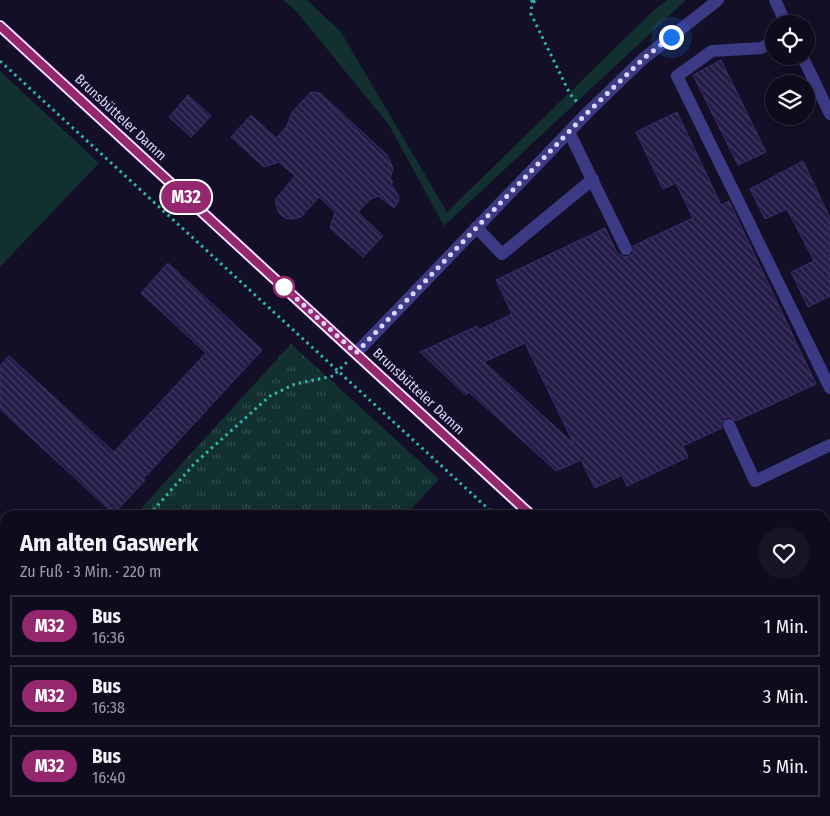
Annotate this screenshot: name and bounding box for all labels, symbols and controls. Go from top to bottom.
map controls [765,15,815,125]
button: locate [765,15,815,65]
your location [659,25,684,50]
street label: Brunsbütteler Damm [71,71,170,164]
button: layers [765,75,815,125]
line badge: M32 [157,181,215,213]
text: M32 [171,186,201,208]
unlabelled marker [273,276,295,298]
street label: Brunsbütteler Damm [369,345,468,438]
button: heart [758,527,810,579]
text: Am alten Gaswerk [20,529,198,557]
text: Zu Fuß · 3 Min. · 220 m [20,562,161,581]
text: Bus [92,605,121,628]
text: M32 [35,615,64,637]
text: 1 Min. [764,615,808,638]
text: 16:36 [92,628,125,647]
text: Bus [92,675,121,698]
text: M32 [35,685,64,707]
text: 3 Min. [763,685,808,708]
text: 16:38 [92,698,125,717]
text: Bus [92,745,121,768]
text: M32 [35,755,64,777]
text: 5 Min. [762,755,808,778]
text: 16:40 [92,768,126,787]

